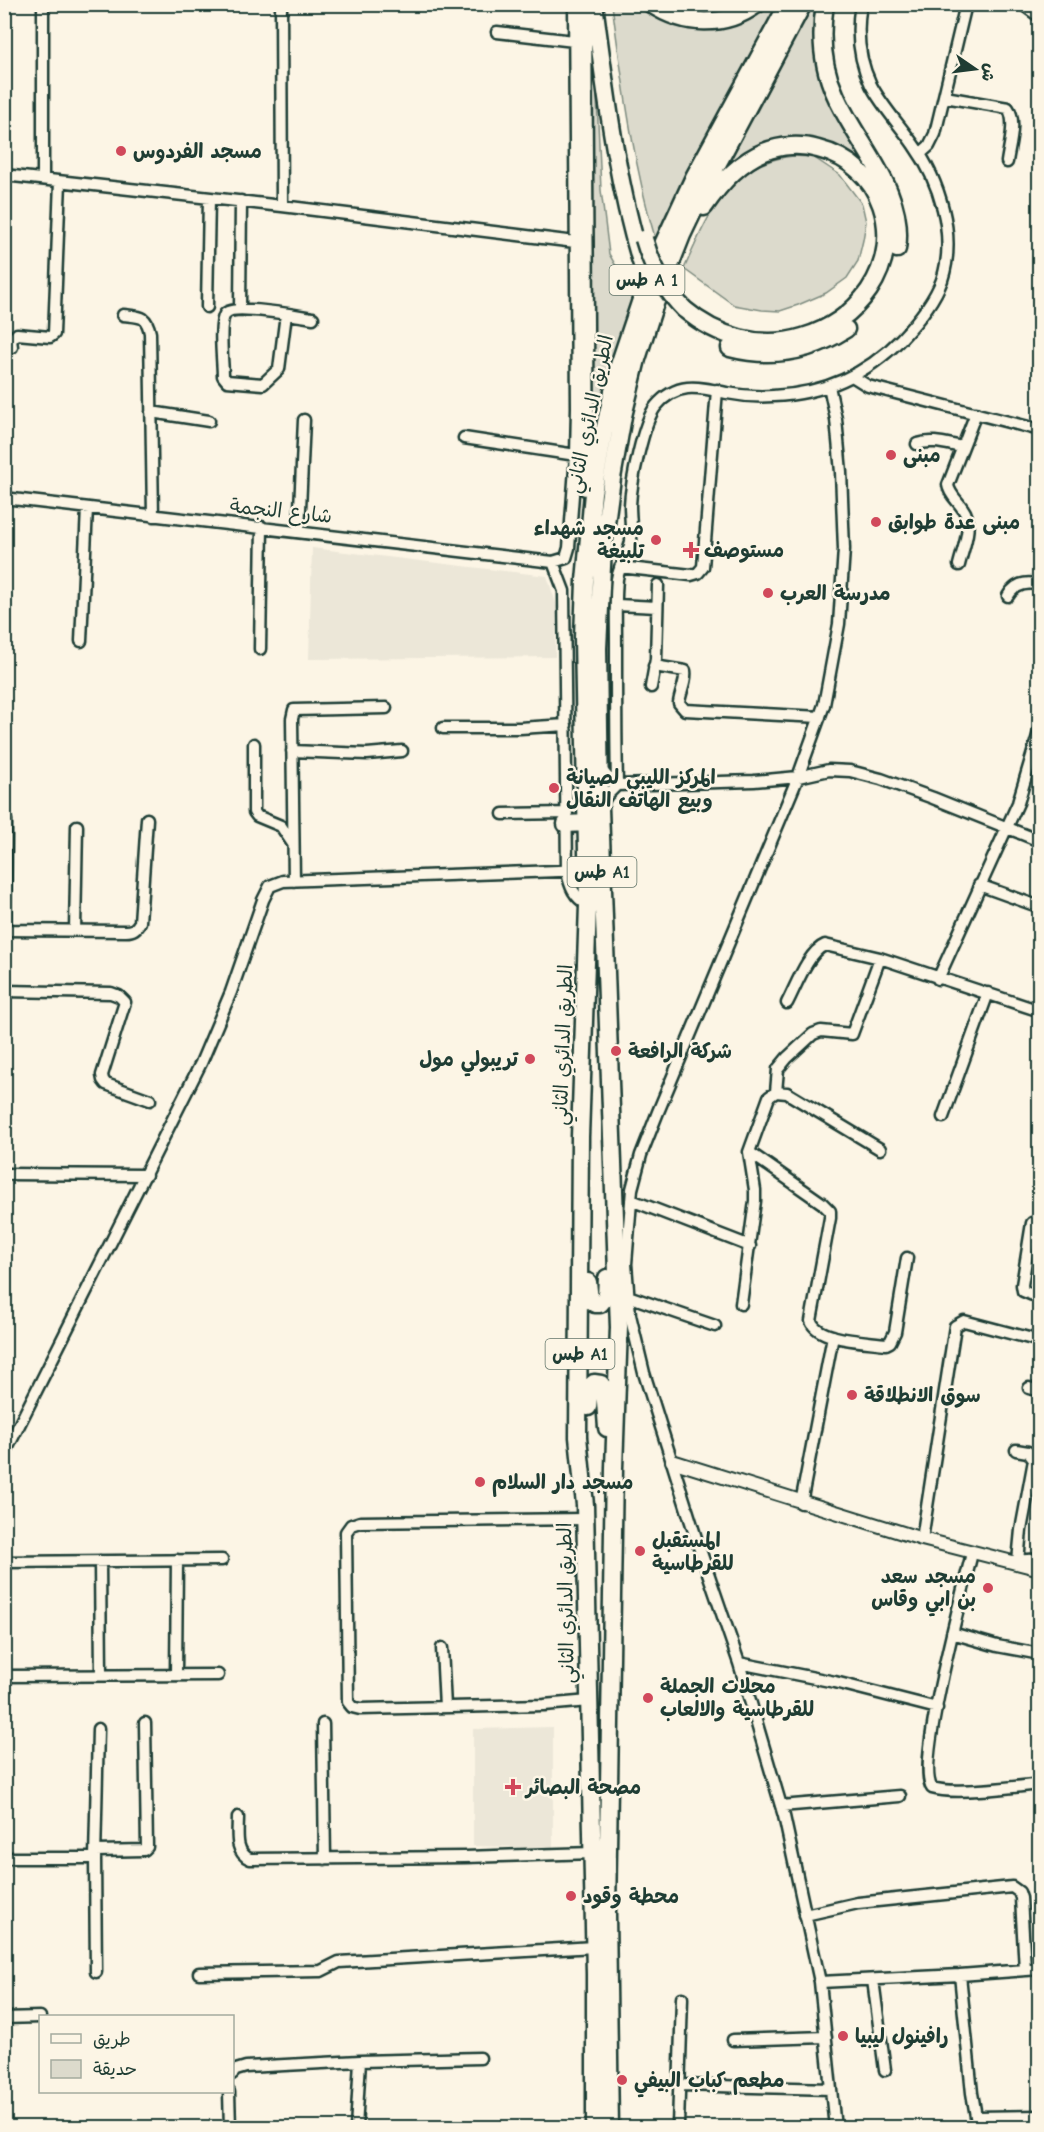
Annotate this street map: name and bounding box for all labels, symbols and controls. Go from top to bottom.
north arrow [945,39,1005,99]
text: ش [978,62,999,83]
place label: مسجد الفردوس [133,140,262,165]
marker: مسجد الفردوس [114,144,128,158]
road number: طس A 1 [610,265,684,295]
street label: الطريق الدائري الثاني [562,333,624,497]
place label: مبنى [903,444,941,468]
marker: مبنى [884,448,898,462]
street label: شارع النجمة [229,494,333,530]
place label: مبنى عدة طوابق [888,511,1020,535]
marker: مبنى عدة طوابق [869,515,883,529]
place label: مسجد شهداء تلبيغة [534,517,645,564]
marker: مسجد شهداء تلبيغة [649,533,663,547]
place label: مستوصف [704,539,784,563]
marker: مستوصف [682,541,700,559]
place label: مدرسة العرب [780,582,891,606]
marker: مدرسة العرب [761,586,775,600]
place label: المركز الليبي لصيانة وبيع الهاتف النقال [566,766,716,814]
marker: المركز الليبي لصيانة وبيع الهاتف النقال [547,781,561,795]
road number: طس A1 [568,857,636,887]
street label: الطريق الدائري الثاني [549,964,583,1126]
place label: شركة الرافعة [628,1040,732,1063]
marker: شركة الرافعة [609,1044,623,1058]
place label: تريبولي مول [419,1048,519,1077]
marker: تريبولي مول [523,1052,537,1066]
road number: طس A1 [546,1339,614,1369]
place label: سوق الانطلاقة [864,1384,981,1408]
marker: سوق الانطلاقة [845,1388,859,1402]
place label: مسجد دار السلام [492,1471,633,1497]
marker: مسجد دار السلام [473,1475,487,1489]
street label: الطريق الدائري الثاني [553,1522,585,1684]
place label: المستقبل للقرطاسية [652,1529,734,1575]
marker: المستقبل للقرطاسية [633,1544,647,1558]
place label: مسجد سعد بن ابي وقاس [871,1565,976,1617]
marker: مسجد سعد بن ابي وقاس [981,1581,995,1595]
place label: محلات الجملة للقرطاسية والالعاب [660,1675,814,1722]
marker: محلات الجملة للقرطاسية والالعاب [641,1691,655,1705]
place label: مصحة البصائر [524,1776,641,1800]
marker: مصحة البصائر [504,1778,522,1796]
place label: محطة وقود [583,1885,679,1909]
marker: محطة وقود [564,1889,578,1903]
legend [39,2015,234,2093]
place label: رافينول ليبيا [855,2025,949,2050]
text: طريق [93,2029,131,2050]
marker: رافينول ليبيا [836,2029,850,2043]
text: حديقة [93,2059,137,2080]
place label: مطعم كباب البيفي [634,2069,784,2098]
marker: مطعم كباب البيفي [615,2073,629,2087]

